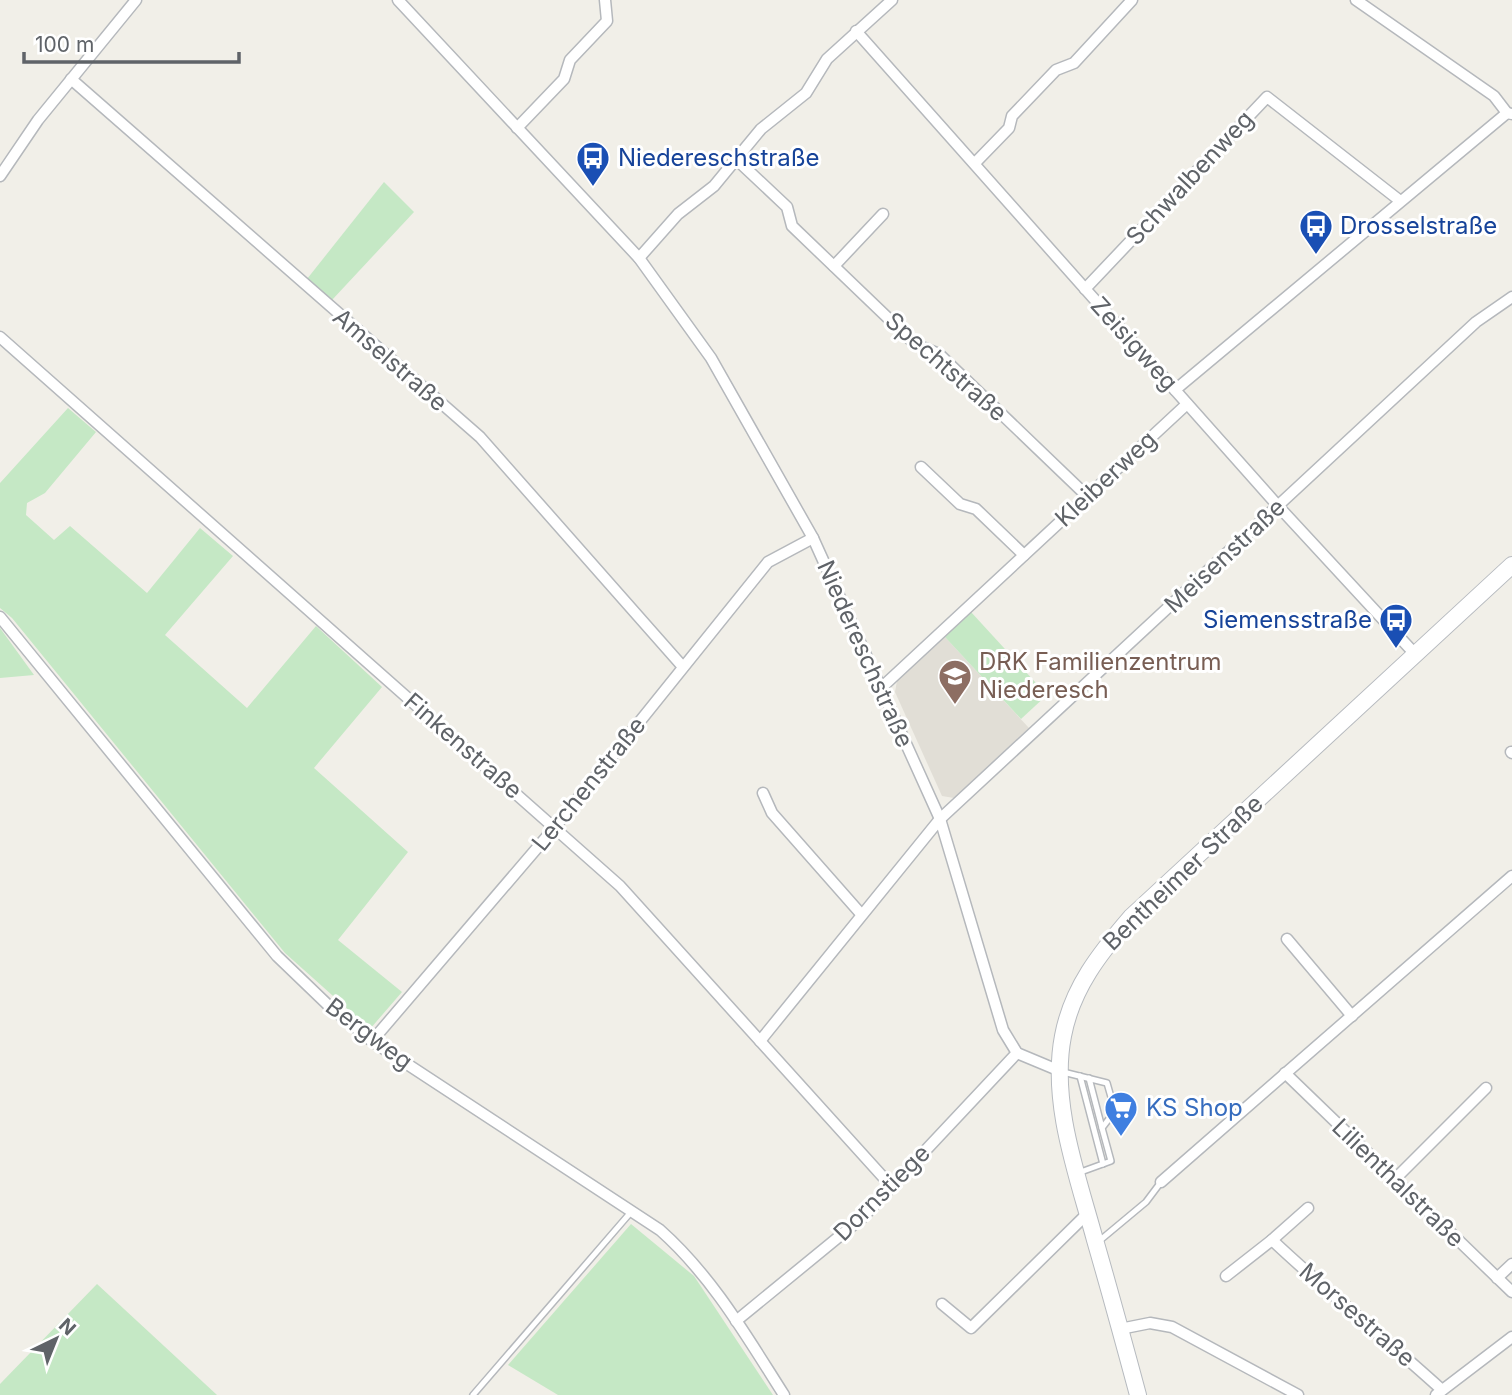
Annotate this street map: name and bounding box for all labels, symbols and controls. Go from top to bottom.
scale bar [24,21,240,65]
text: 100 m [35,32,94,57]
street label: Schwalbenweg [1120,105,1259,251]
bus stop icon: Niedereschstraße [574,139,612,188]
place label: Niedereschstraße [618,143,820,172]
bus stop icon: Drosselstraße [1297,207,1335,256]
place label: Drosselstraße [1340,211,1497,240]
street label: Zeisigweg [1085,291,1184,396]
street label: Amselstraße [327,302,453,417]
street label: Spechtstraße [880,306,1013,427]
street label: Kleiberweg [1049,425,1162,533]
street label: Meisenstraße [1158,492,1291,619]
street label: Niedereschstraße [811,556,920,752]
bus stop icon: Siemensstraße [1377,601,1415,650]
place label: Siemensstraße [1203,605,1372,634]
place label: DRK Familienzentrum Niederesch [979,647,1222,704]
school or university icon: DRK Familienzentrum Niederesch [936,657,974,706]
street label: Finkenstraße [398,687,528,805]
street label: Lerchenstraße [526,711,652,857]
street label: Bentheimer Straße [1097,789,1269,956]
street label: Bergweg [320,992,418,1076]
supermarket icon: KS Shop [1102,1089,1140,1138]
place label: KS Shop [1146,1093,1243,1122]
street label: Lilienthalstraße [1326,1112,1470,1253]
street label: Dornstiege [827,1138,936,1247]
street label: Morsestraße [1294,1257,1421,1373]
north arrow [21,1304,91,1374]
text: N [54,1314,80,1340]

